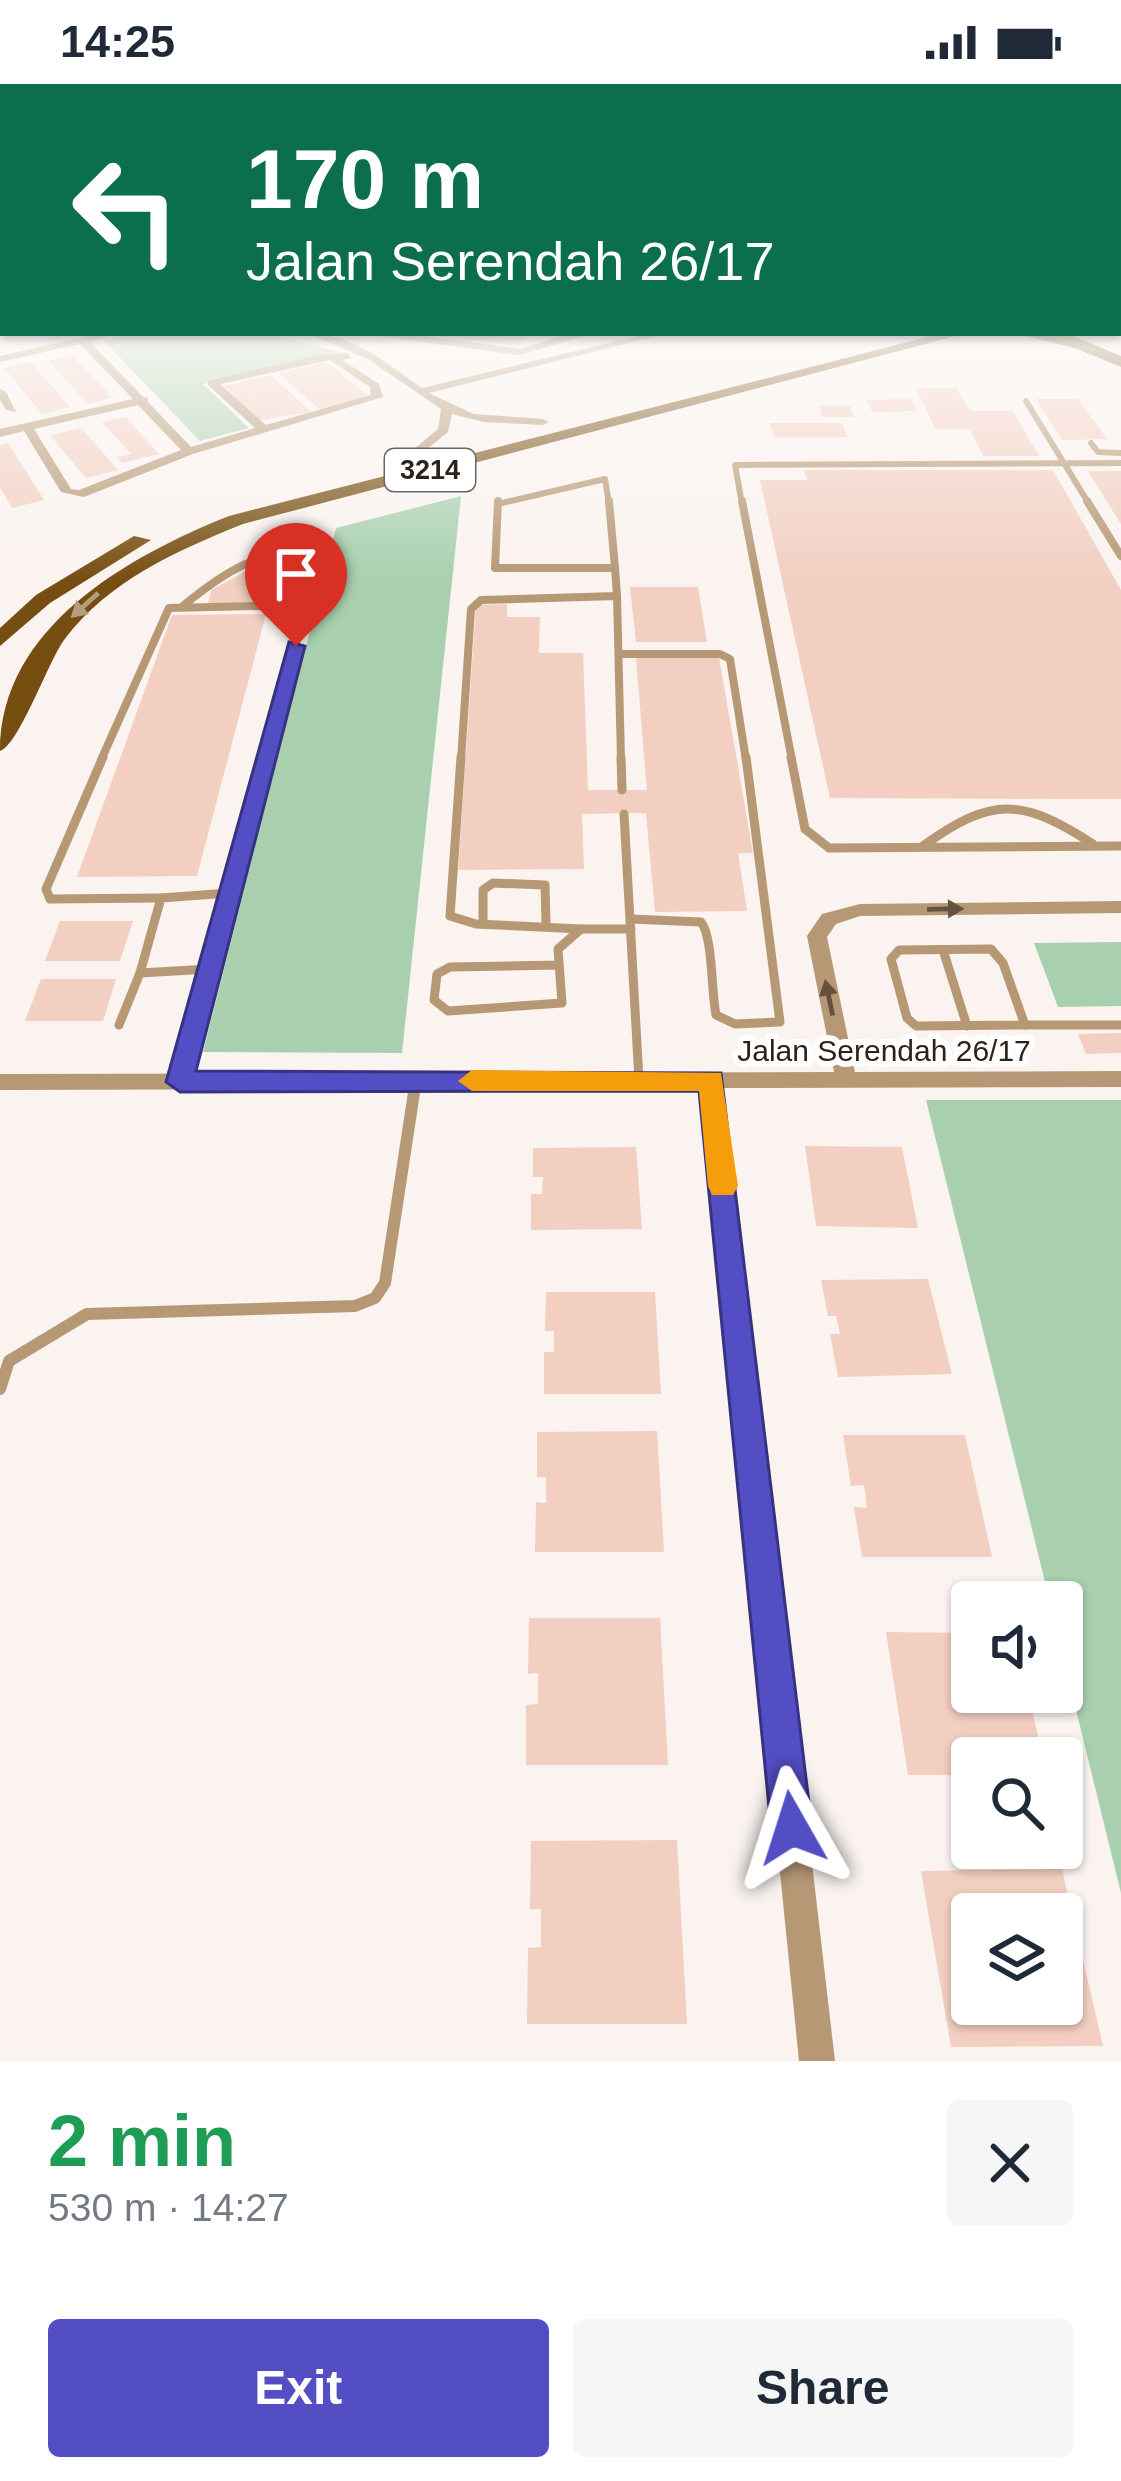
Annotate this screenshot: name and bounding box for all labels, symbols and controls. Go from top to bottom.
text: 14:25 [60,16,175,67]
icon: left [48,132,204,288]
text: 170 m [246,132,484,226]
text: Jalan Serendah 26/17 [246,231,774,291]
road number: 3214 [385,449,475,491]
pin [245,523,347,646]
icon: arrive [263,541,329,607]
one-way arrow [71,591,100,619]
one-way arrow [927,899,965,919]
one-way arrow [819,978,838,1016]
street label: Jalan Serendah 26/17 [737,1034,1031,1067]
map controls [951,1581,1083,2025]
button: sound [951,1581,1083,1713]
button: search [951,1737,1083,1869]
position arrow [729,1765,855,1891]
button: layers [951,1893,1083,2025]
button: close [947,2100,1073,2226]
text: 2 min [48,2101,236,2181]
text: 530 m · 14:27 [48,2186,289,2229]
button: Exit [48,2319,549,2457]
button: Share [573,2319,1073,2457]

